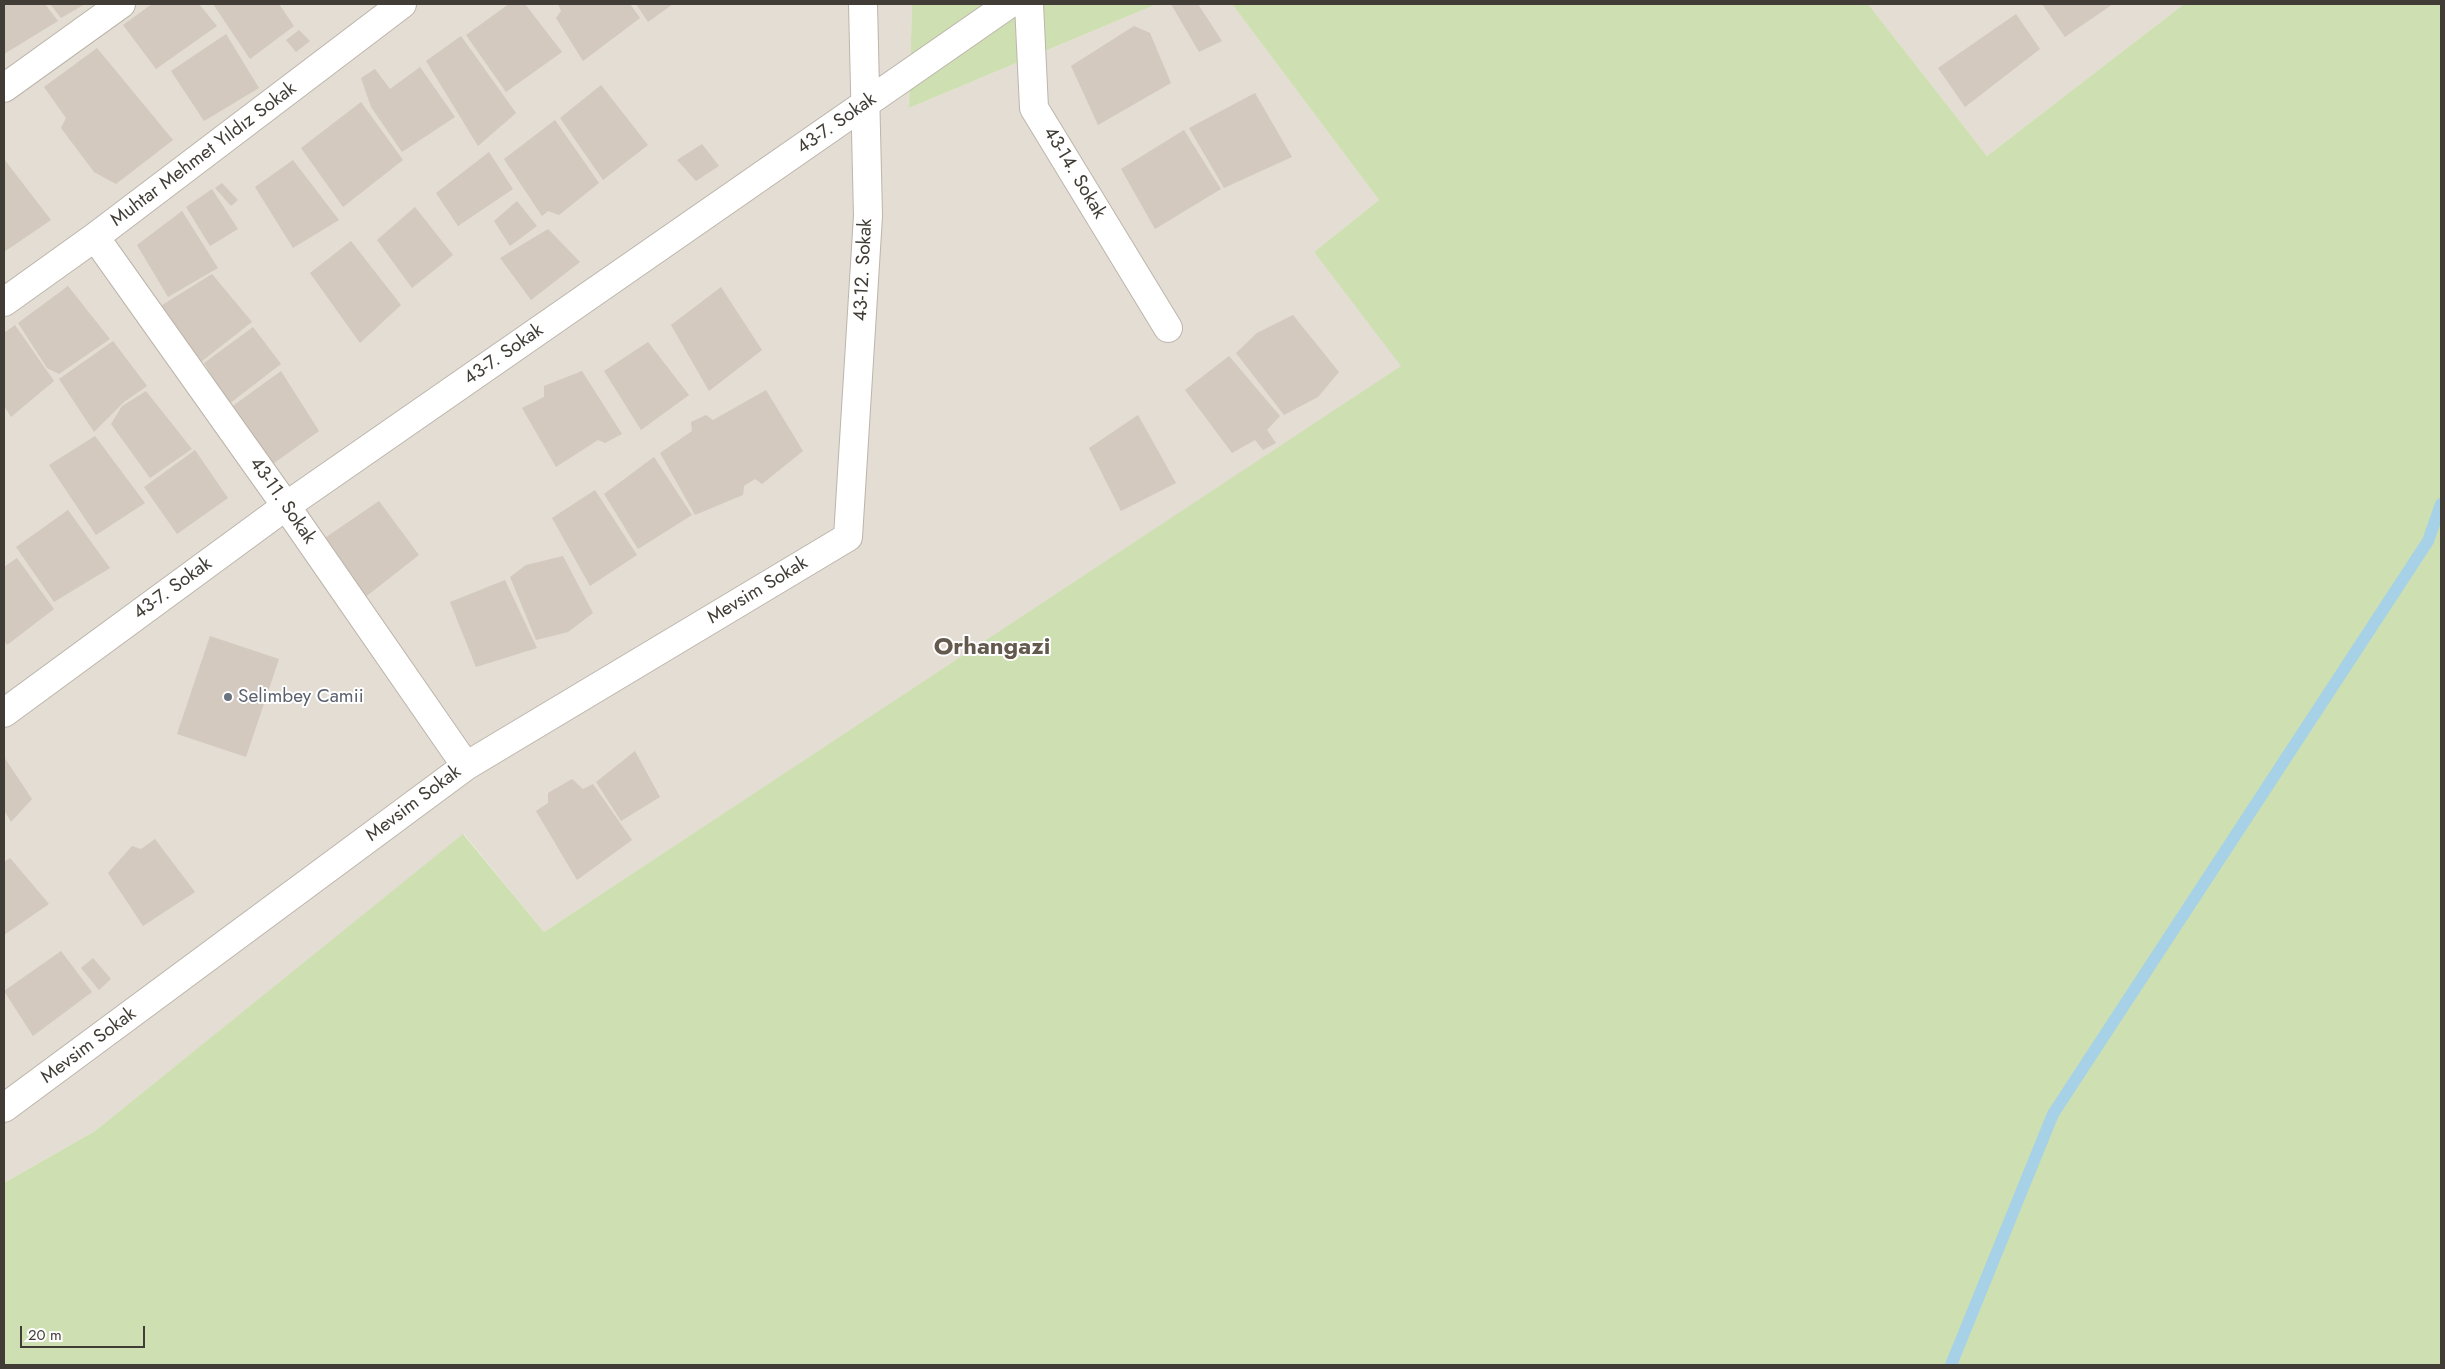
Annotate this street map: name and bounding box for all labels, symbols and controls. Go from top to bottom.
street label: Muhtar Mehmet Yıldız Sokak [107,78,301,232]
street label: 43-7. Sokak [793,88,881,160]
street label: 43-14. Sokak [1038,123,1110,223]
street label: 43-12. Sokak [850,218,878,322]
street label: 43-7. Sokak [460,319,548,391]
street label: 43-11. Sokak [244,453,320,549]
street label: Mevsim Sokak [704,552,812,630]
street label: 43-7. Sokak [129,553,217,625]
district label: Orhangazi [934,634,1050,662]
place label: Selimbey Camii [238,686,364,708]
marker: Selimbey Camii [222,691,234,703]
street label: Mevsim Sokak [362,761,466,847]
street label: Mevsim Sokak [37,1003,141,1089]
scale bar [22,1316,148,1348]
text: 20 m [28,1324,62,1346]

